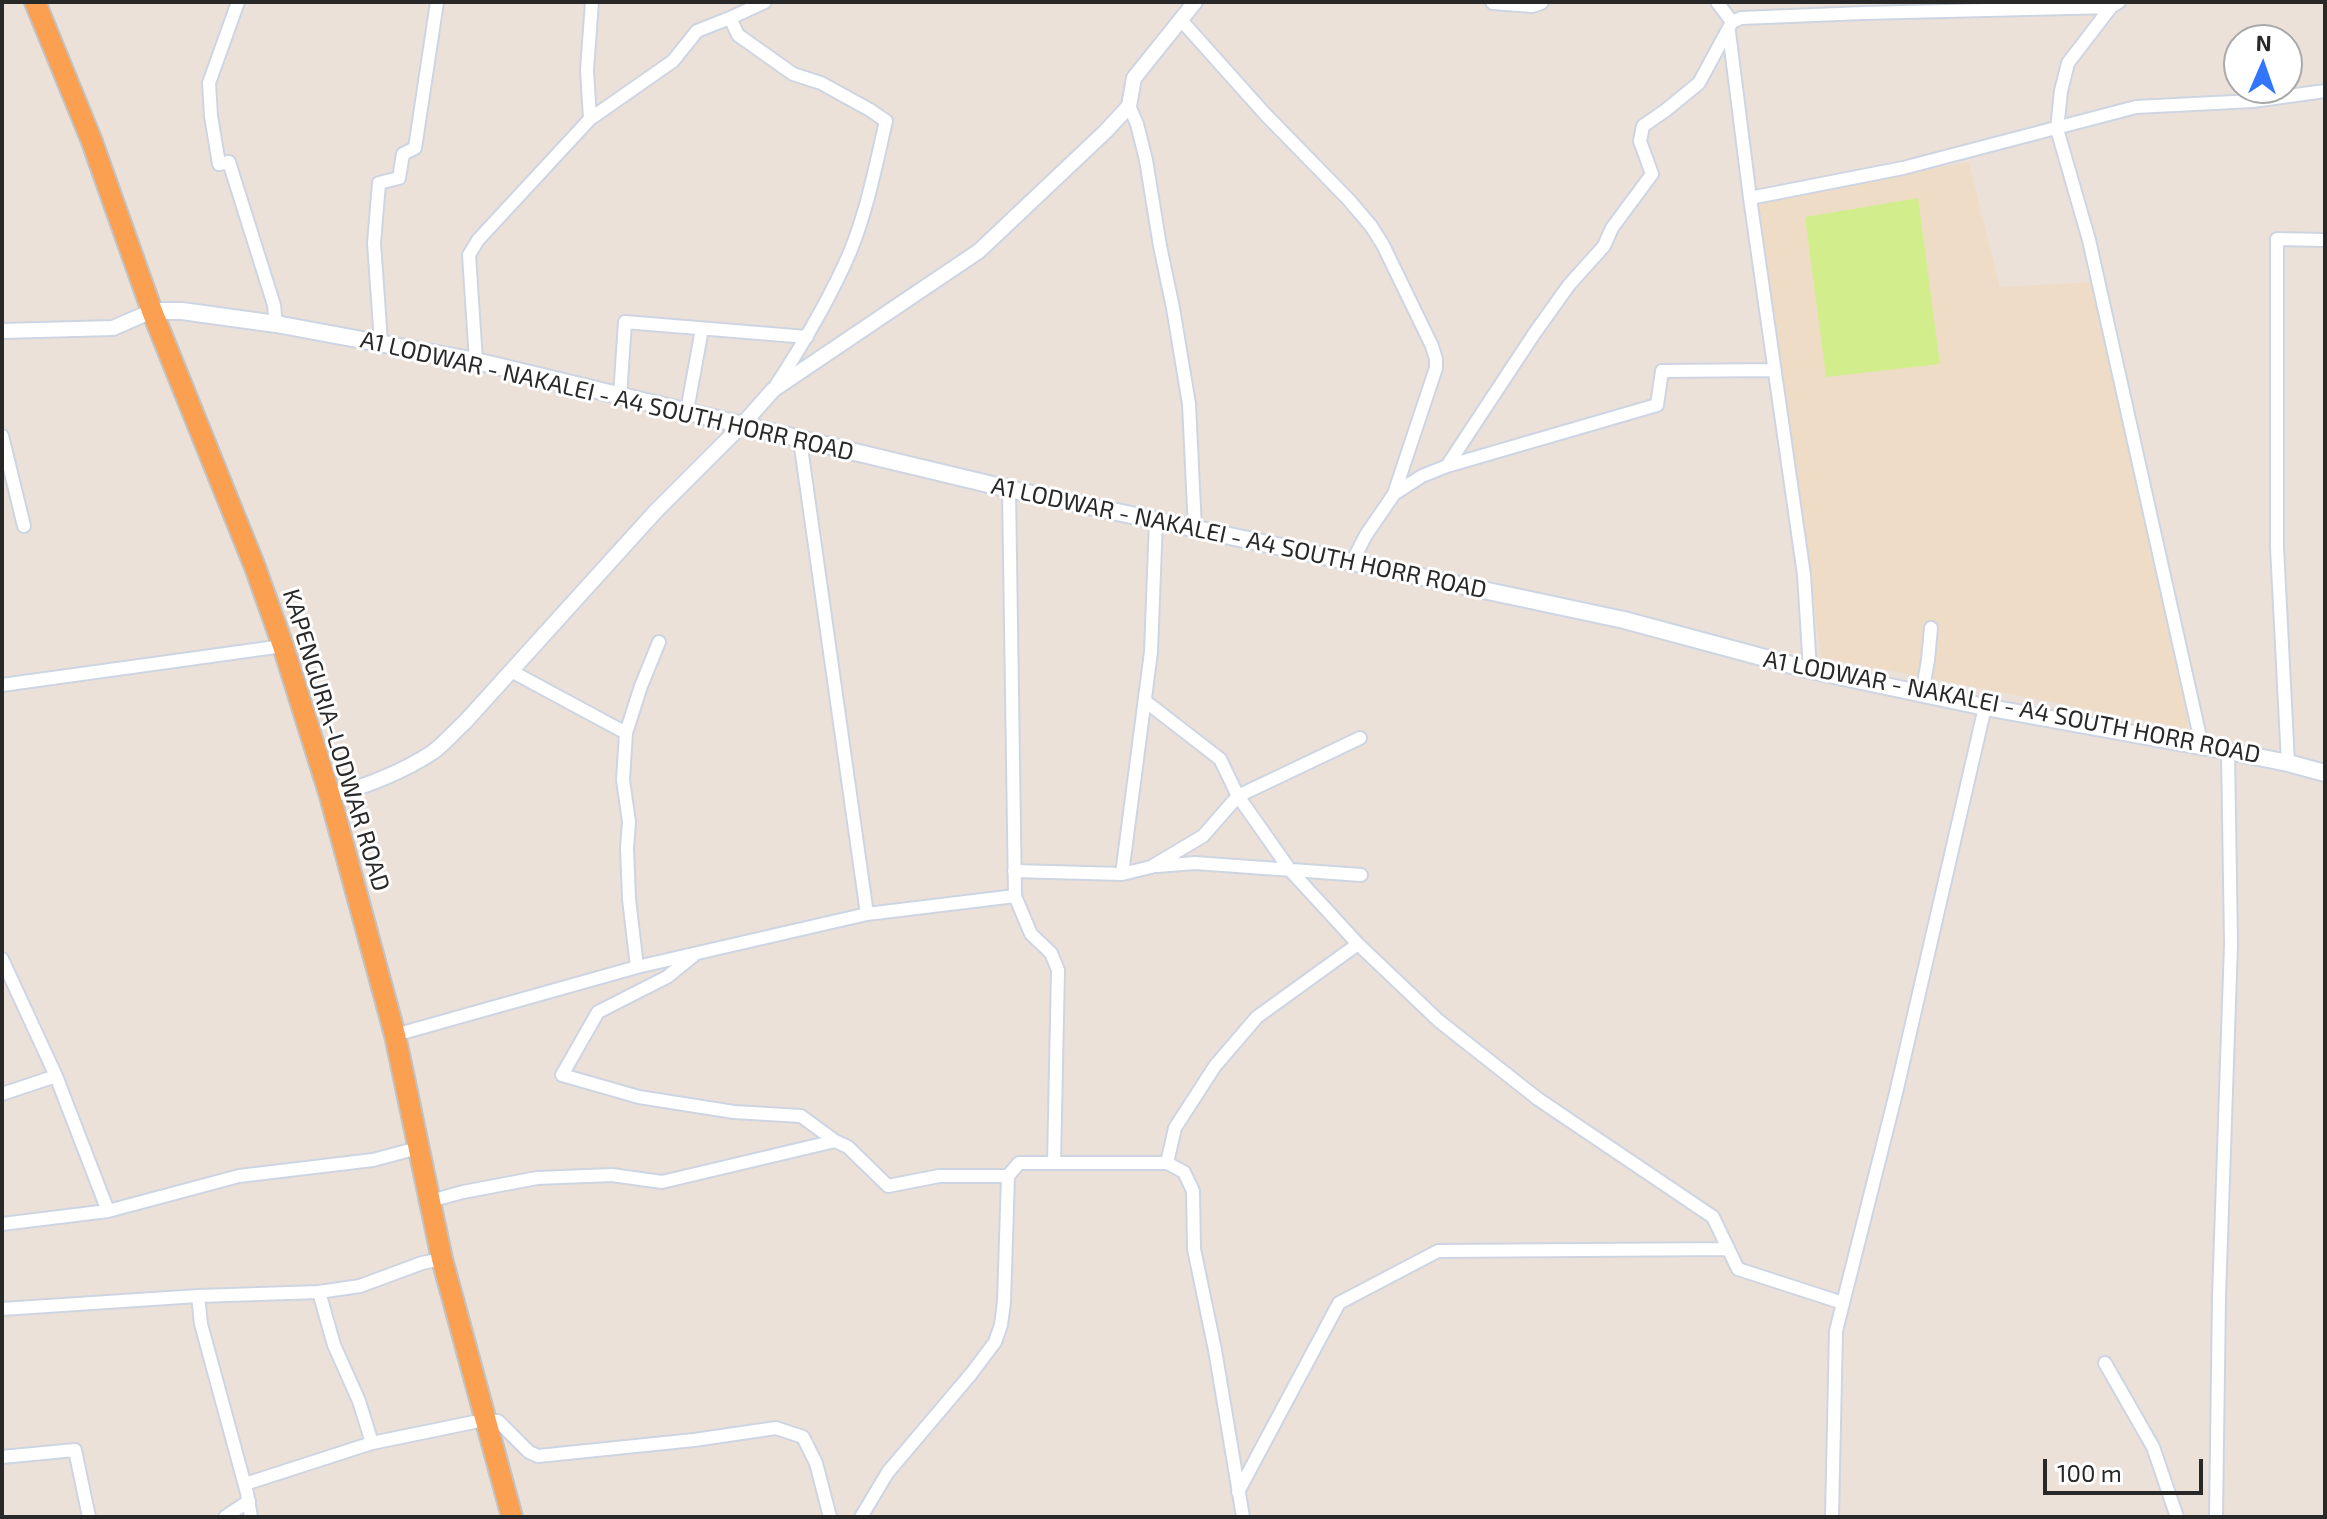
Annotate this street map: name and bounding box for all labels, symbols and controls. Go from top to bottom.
north arrow [2223,24,2303,104]
text: N [2255,29,2272,55]
street label: A1 LODWAR - NAKALEI - A4 SOUTH HORR ROAD [357,325,857,467]
street label: A1 LODWAR - NAKALEI - A4 SOUTH HORR ROAD [989,471,1489,605]
street label: KAPENGURIA-LODWAR ROAD [276,585,396,895]
street label: A1 LODWAR - NAKALEI - A4 SOUTH HORR ROAD [1761,645,2263,769]
scale bar [2047,1443,2207,1493]
text: 100 m [2057,1458,2122,1487]

